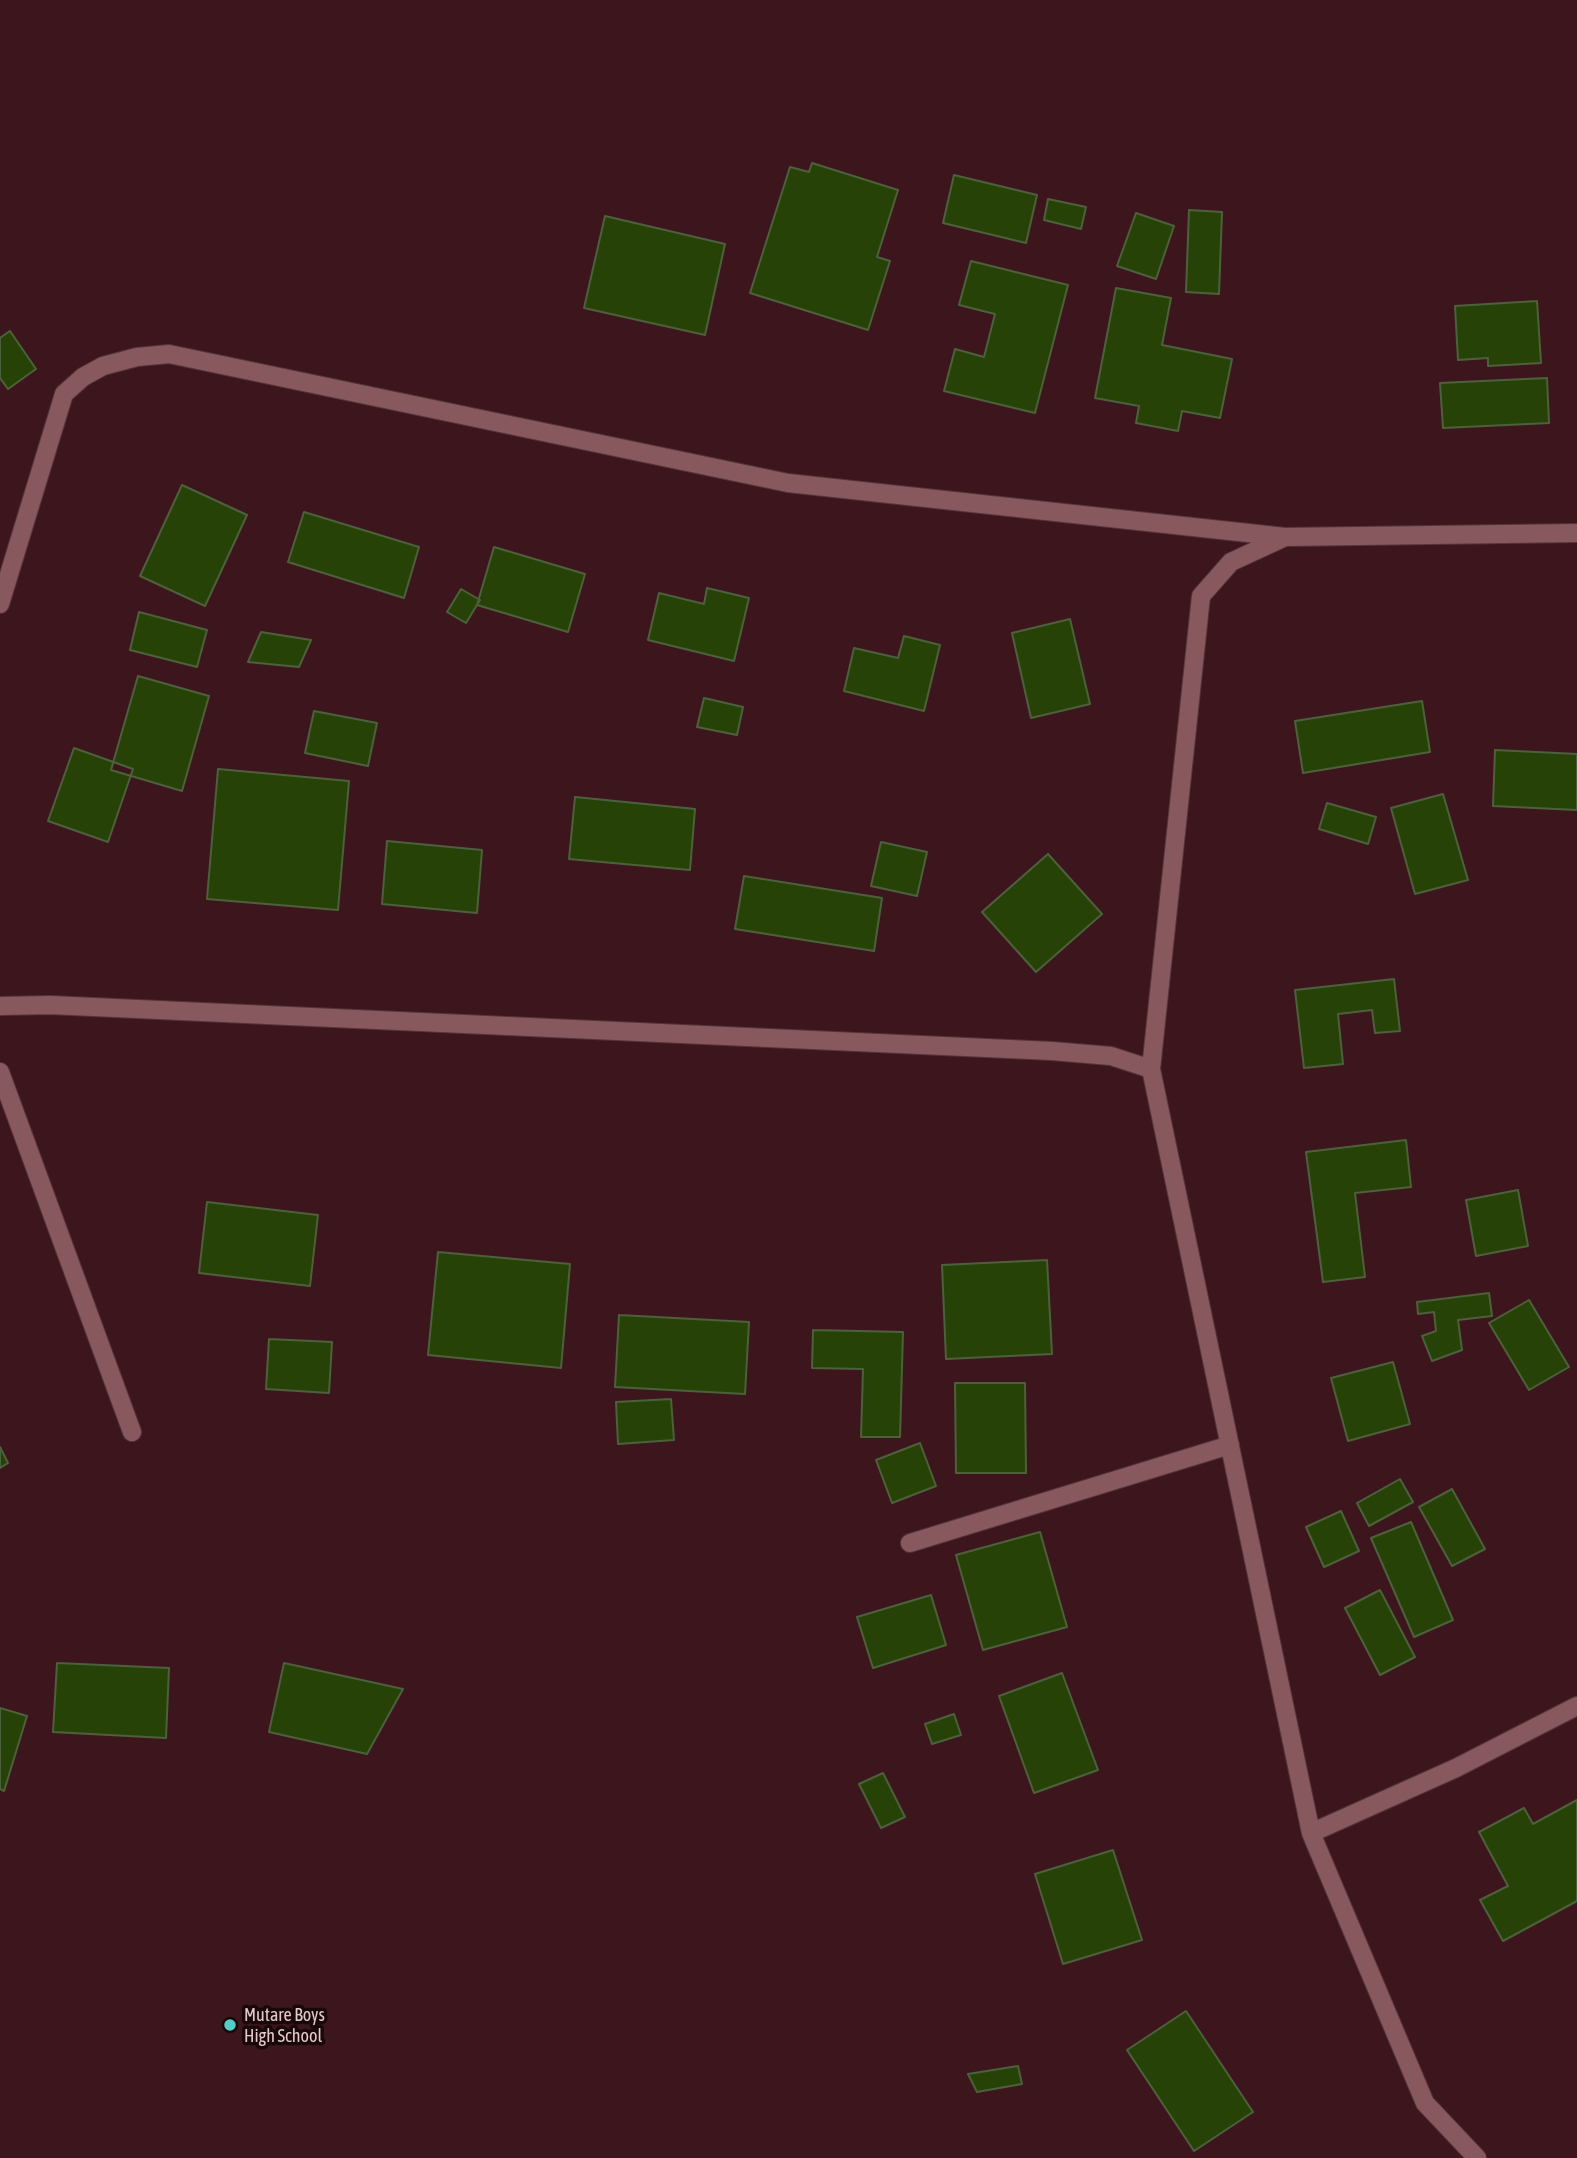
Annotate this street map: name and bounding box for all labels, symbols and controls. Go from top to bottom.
place label: Mutare Boys High School [244,2004,325,2046]
marker: Mutare Boys High School [222,2017,238,2033]

